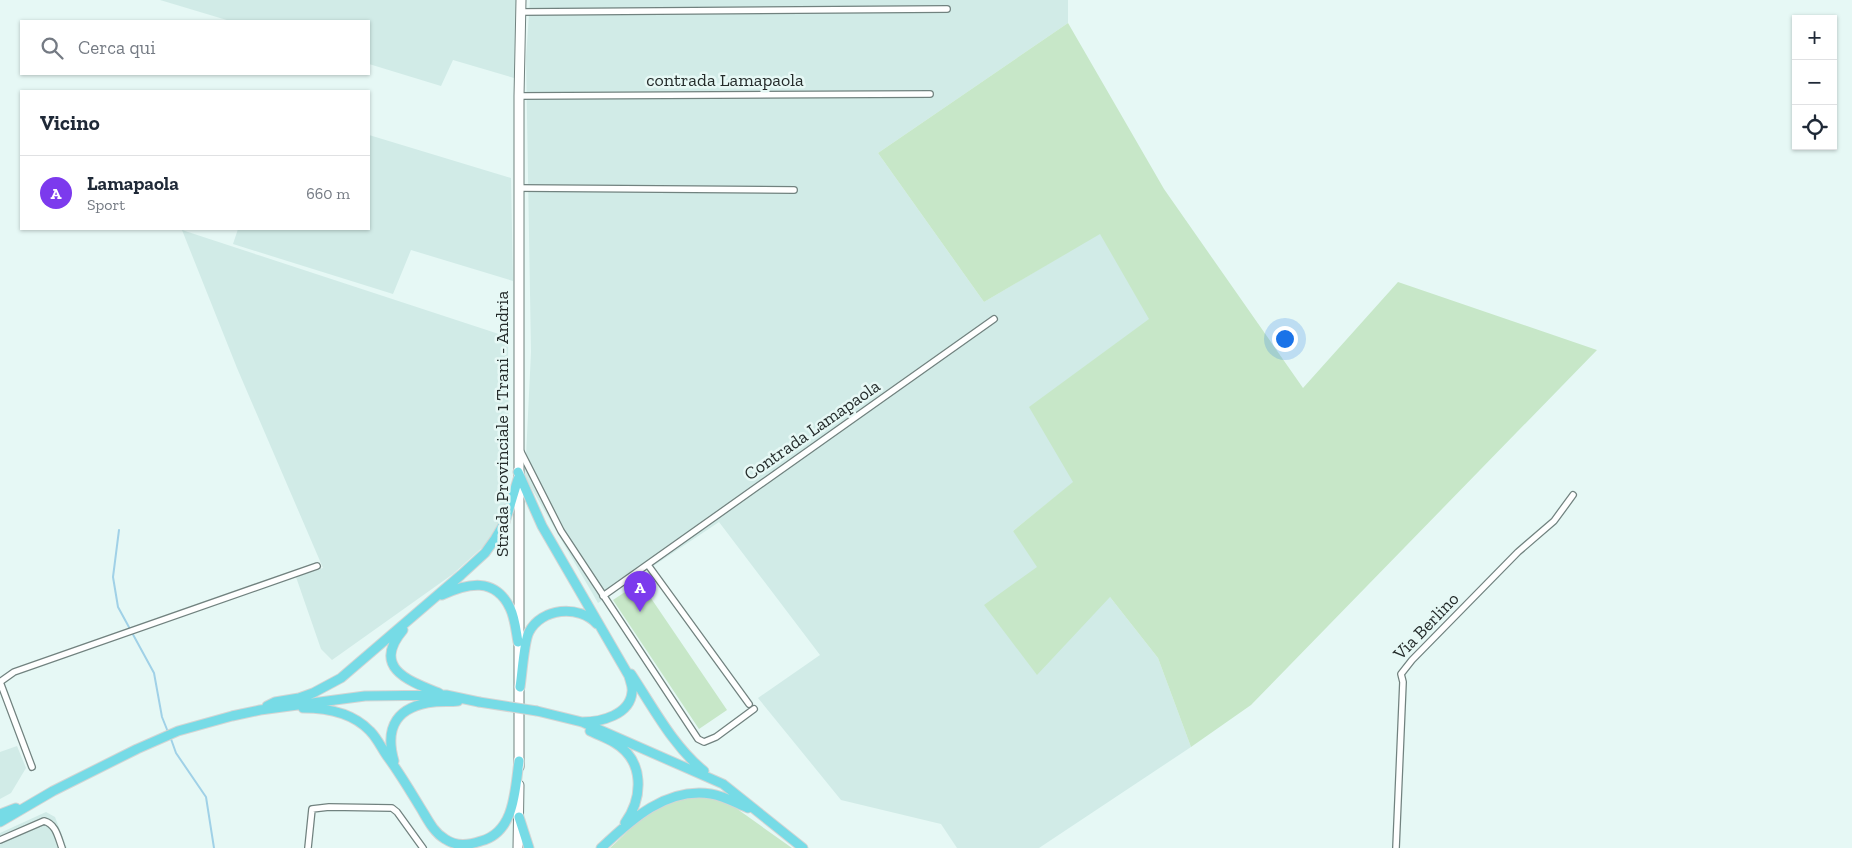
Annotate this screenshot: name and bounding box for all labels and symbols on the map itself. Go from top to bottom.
street label: contrada Lamapaola [646,69,804,91]
street label: Strada Provinciale 1 Trani - Andria [491,291,513,557]
your location [1272,326,1298,352]
street label: Contrada Lamapaola [740,375,884,485]
pin: A [624,571,656,612]
street label: Via Berlino [1388,588,1464,665]

